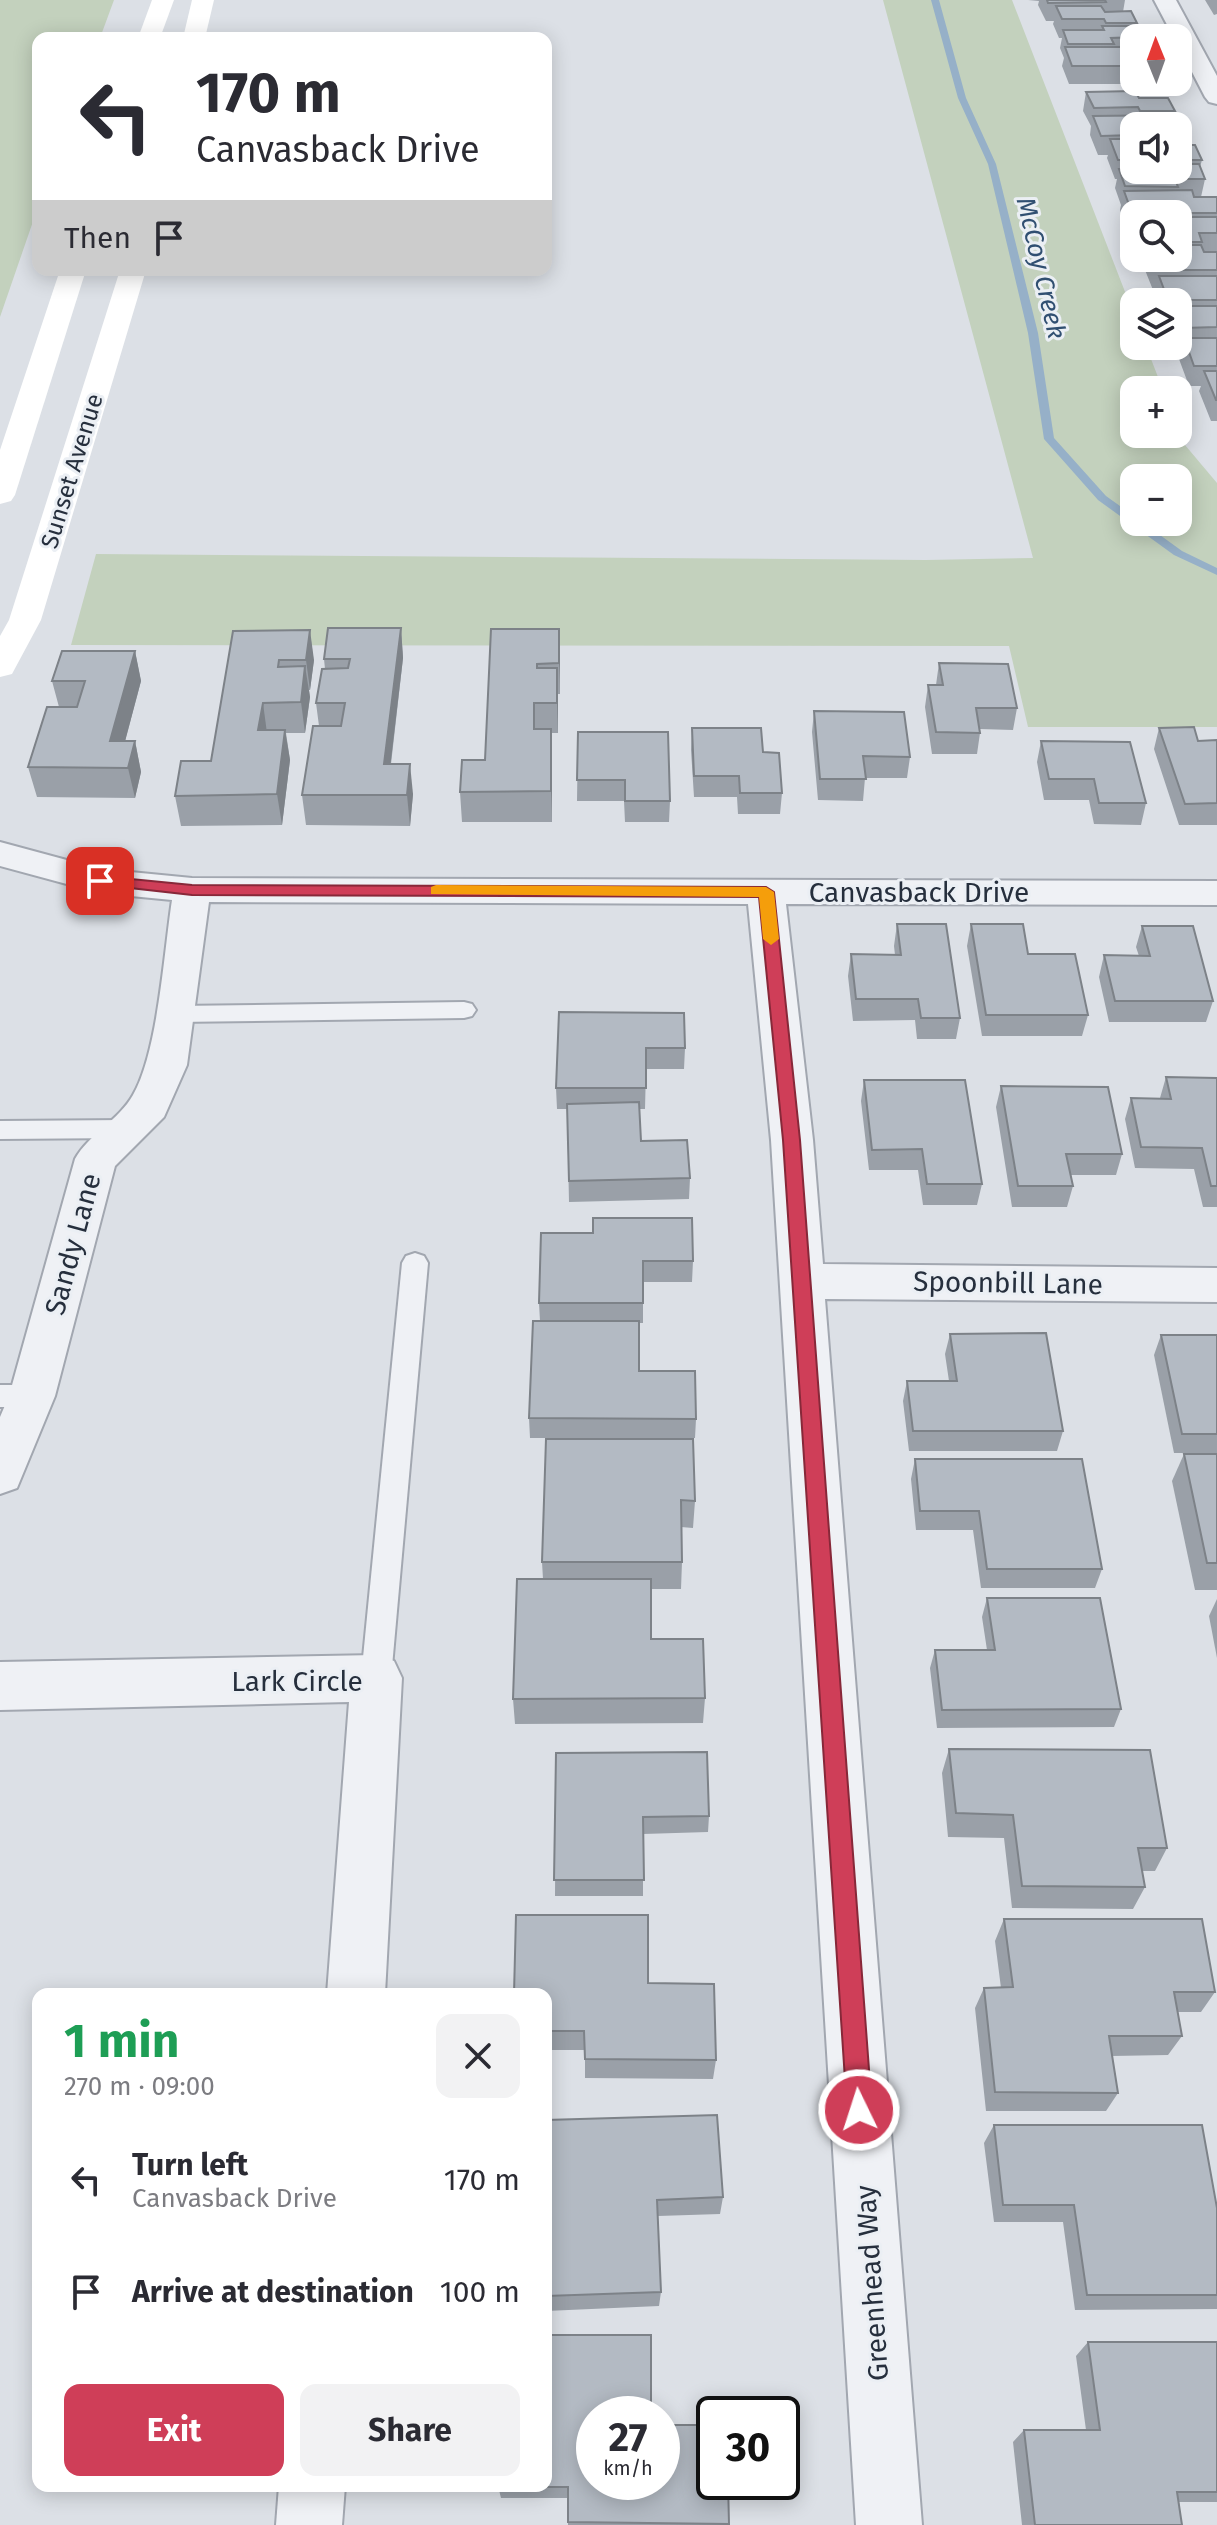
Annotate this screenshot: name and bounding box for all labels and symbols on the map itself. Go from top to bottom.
north arrow [1120,24,1192,96]
water label: McCoy Creek [1010,194,1072,342]
street label: Sunset Avenue [35,390,109,552]
pin [66,847,134,915]
street label: Canvasback Drive [809,876,1029,909]
street label: Sandy Lane [38,1170,108,1318]
street label: Spoonbill Lane [913,1265,1103,1301]
street label: Lark Circle [231,1665,363,1698]
position arrow [817,2068,901,2152]
street label: Greenhead Way [849,2184,895,2382]
speed limit sign: 30 [696,2396,800,2500]

